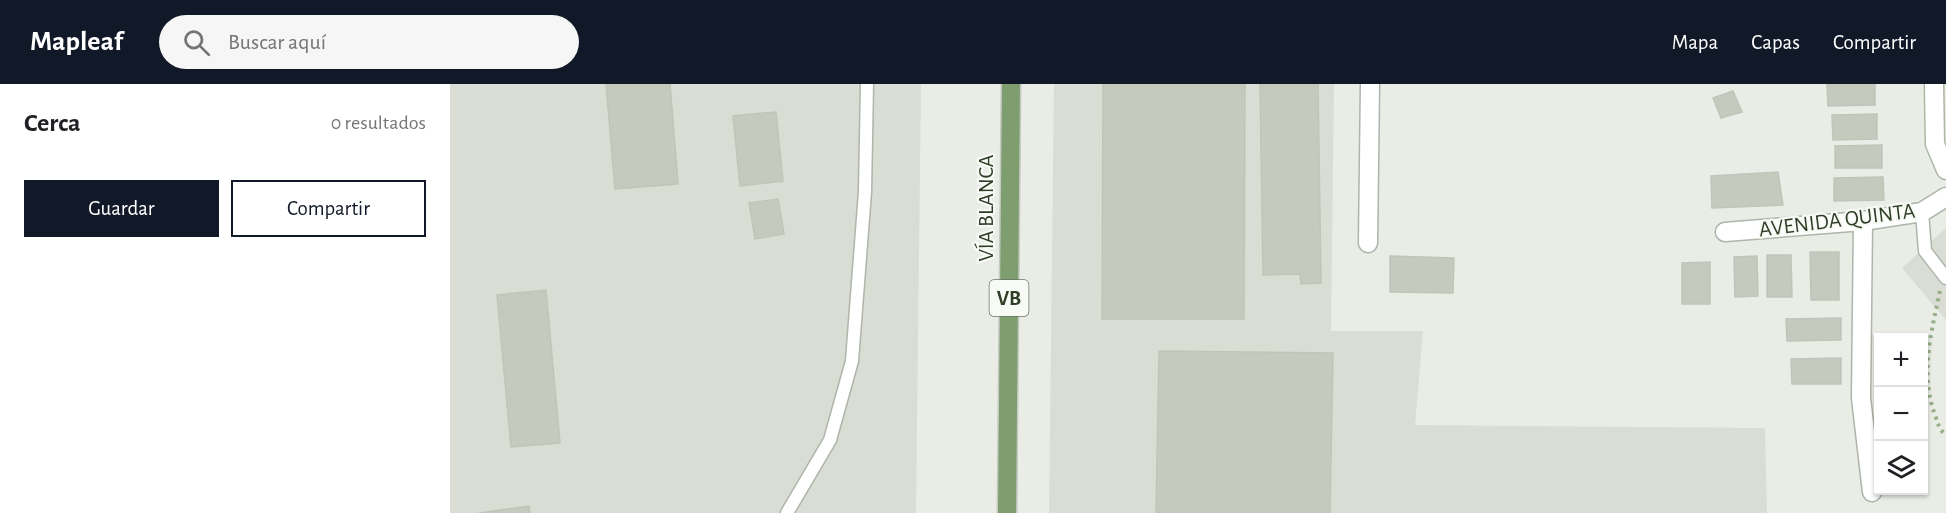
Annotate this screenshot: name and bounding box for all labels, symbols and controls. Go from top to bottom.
search box [159,15,579,69]
icon: search [180,26,213,59]
text: Mapleaf [30,28,123,56]
text: Buscar aquí [228,31,326,53]
text: Mapa [1672,32,1718,53]
text: Capas [1751,32,1800,53]
text: Compartir [1833,32,1916,53]
text: Cerca [24,110,81,136]
text: 0 resultados [331,113,426,133]
street label: VÍA BLANCA [974,154,997,262]
button: Guardar [24,180,219,237]
button: Compartir [231,180,426,237]
street label: AVENIDA QUINTA [1758,199,1917,240]
road number: VB [990,280,1028,316]
map controls [1874,333,1928,495]
button: + [1874,333,1928,387]
button: − [1874,387,1928,441]
button: layers [1874,441,1928,495]

